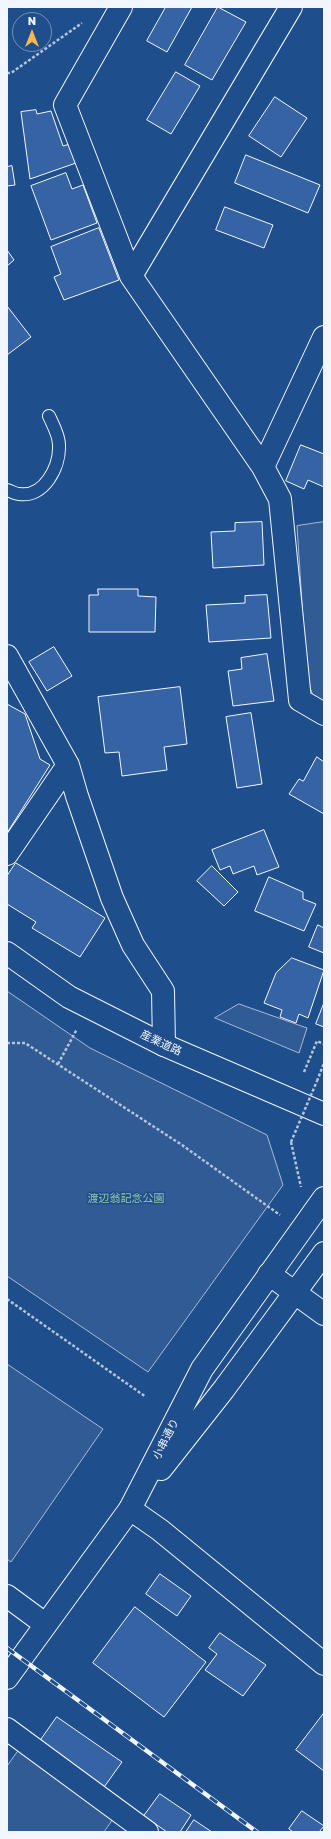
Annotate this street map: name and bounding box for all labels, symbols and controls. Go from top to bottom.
north arrow [12,12,52,52]
text: N [28,14,36,27]
street label: 産業道路 [138,1028,184,1058]
park label: 渡辺翁記念公園 [88,1192,164,1206]
street label: 小串通り [150,1416,182,1462]

